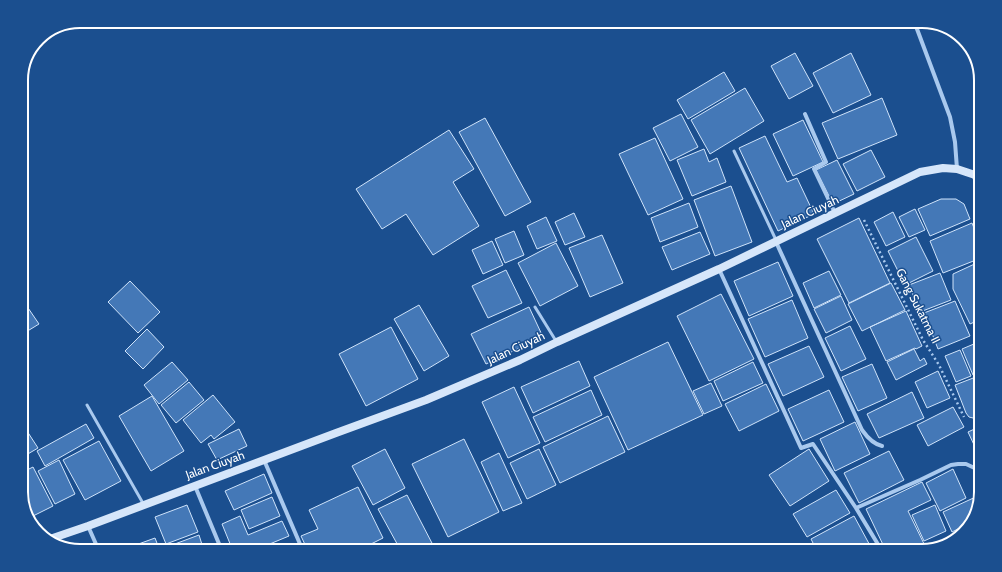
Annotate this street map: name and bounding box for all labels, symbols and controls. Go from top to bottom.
street label: Jalan Ciuyah [778,192,841,232]
street label: Gang Sukatma II [893,266,944,346]
street label: Jalan Ciuyah [484,328,547,368]
street label: Jalan Ciuyah [182,447,246,482]

